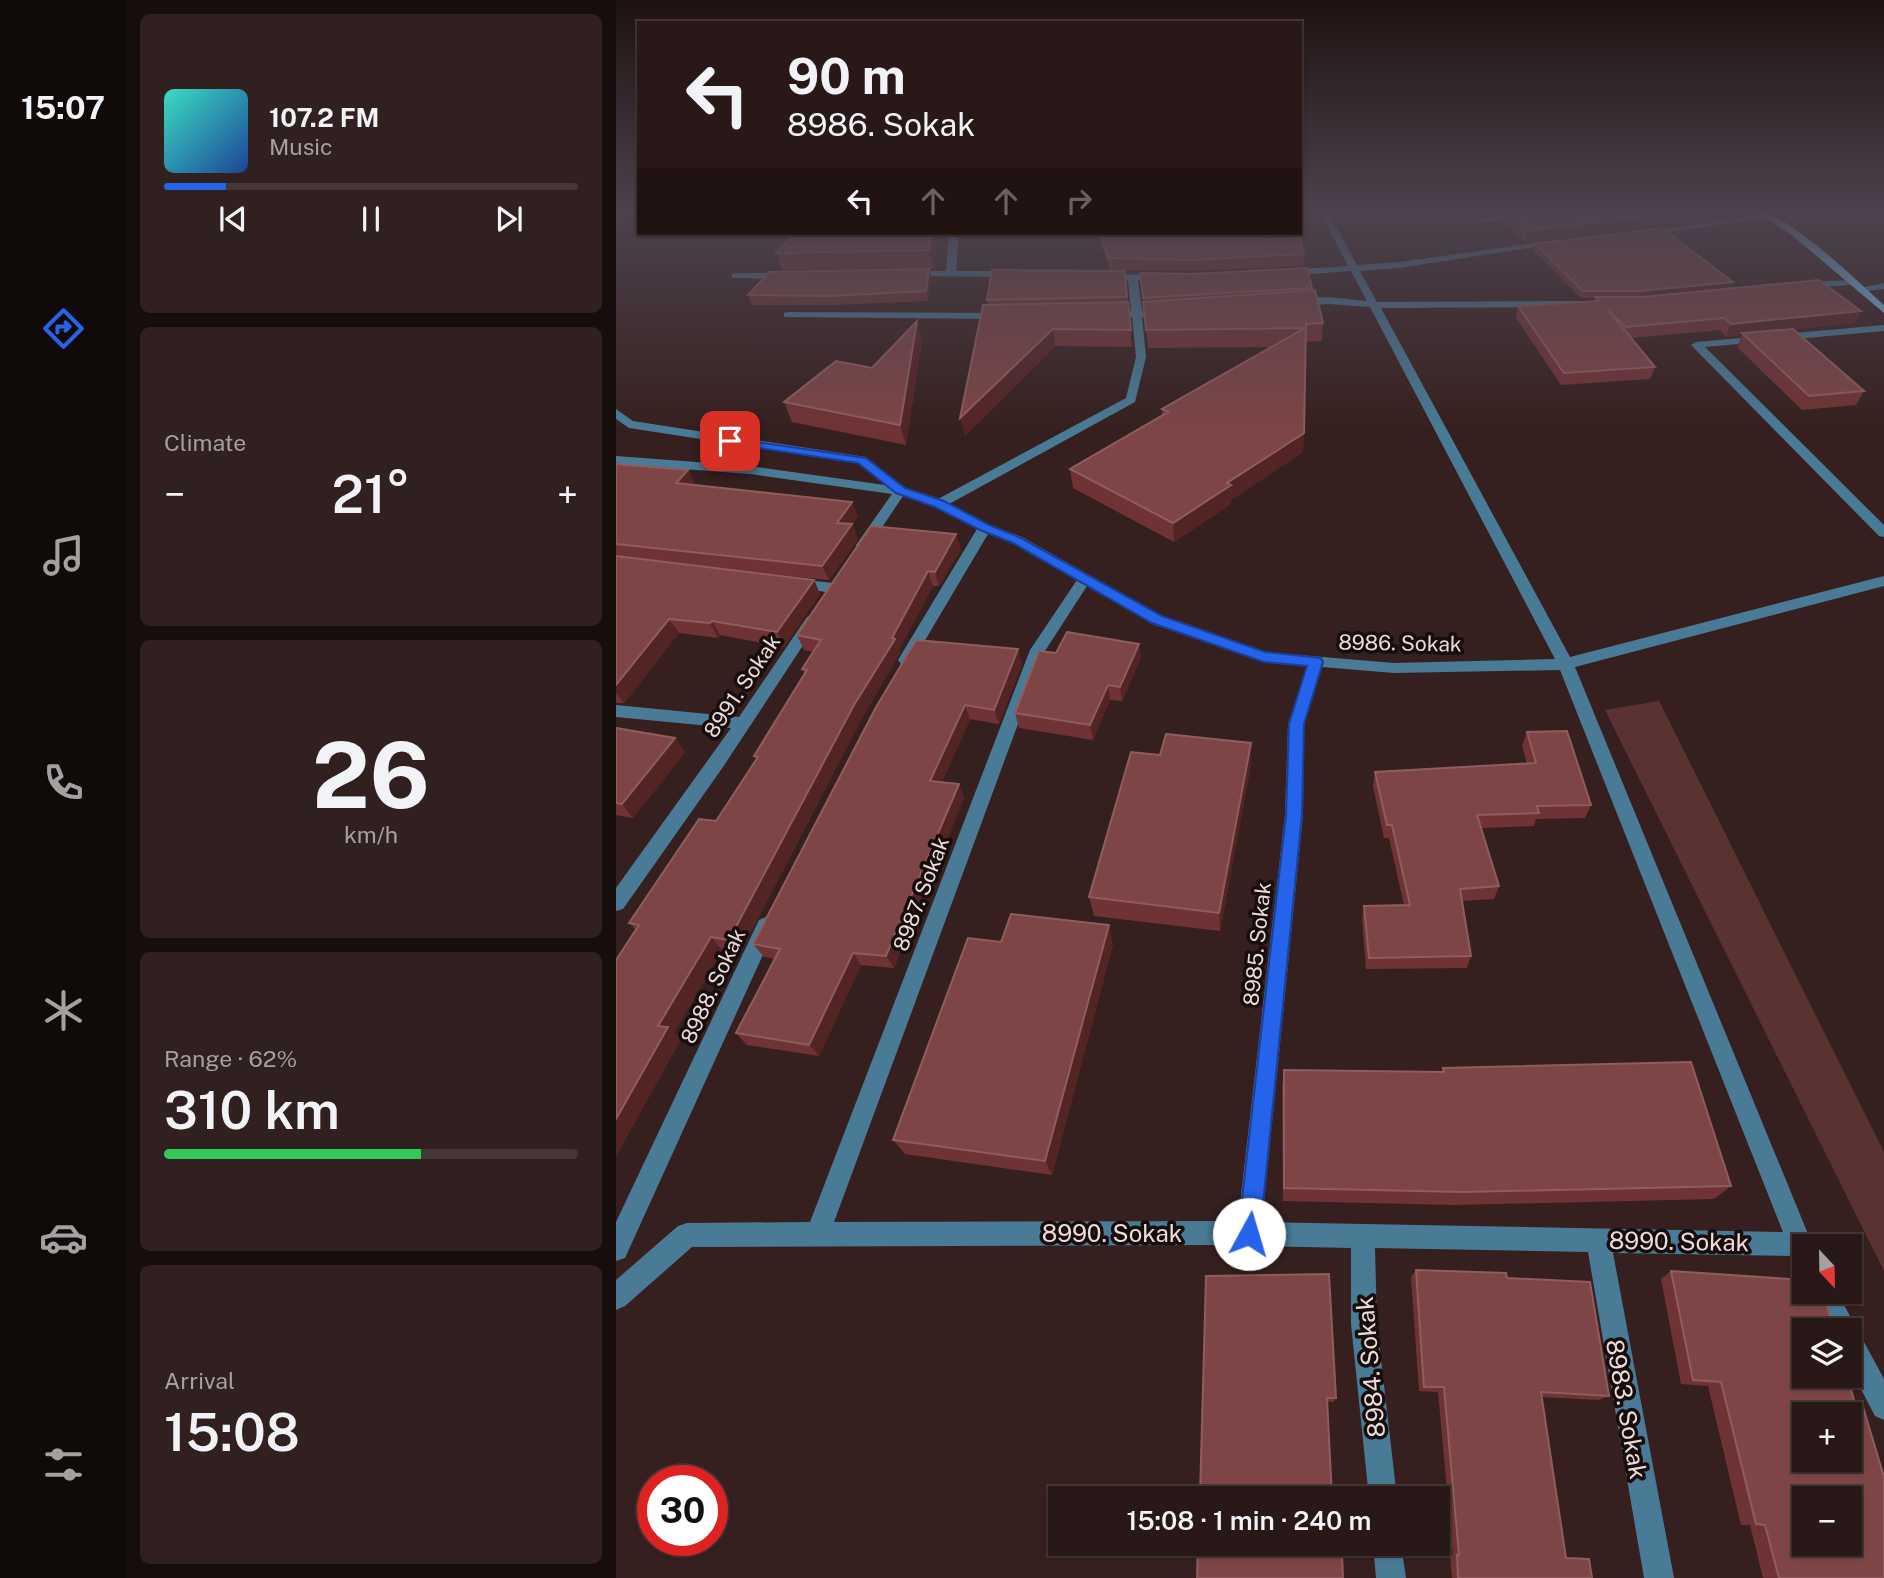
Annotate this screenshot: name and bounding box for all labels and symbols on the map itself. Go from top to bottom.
pin [700,411,760,471]
street label: 8986. Sokak [1338,629,1462,657]
street label: 8991. Sokak [698,630,786,742]
street label: 8987. Sokak [888,833,954,955]
street label: 8985. Sokak [1238,881,1276,1007]
street label: 8988. Sokak [675,924,751,1047]
position arrow [1212,1197,1286,1271]
street label: 8990. Sokak [1042,1219,1182,1247]
street label: 8990. Sokak [1609,1226,1749,1256]
north arrow [1792,1234,1862,1304]
street label: 8984. Sokak [1350,1295,1390,1439]
street label: 8983. Sokak [1601,1337,1653,1481]
speed limit sign: 30 [637,1465,728,1556]

